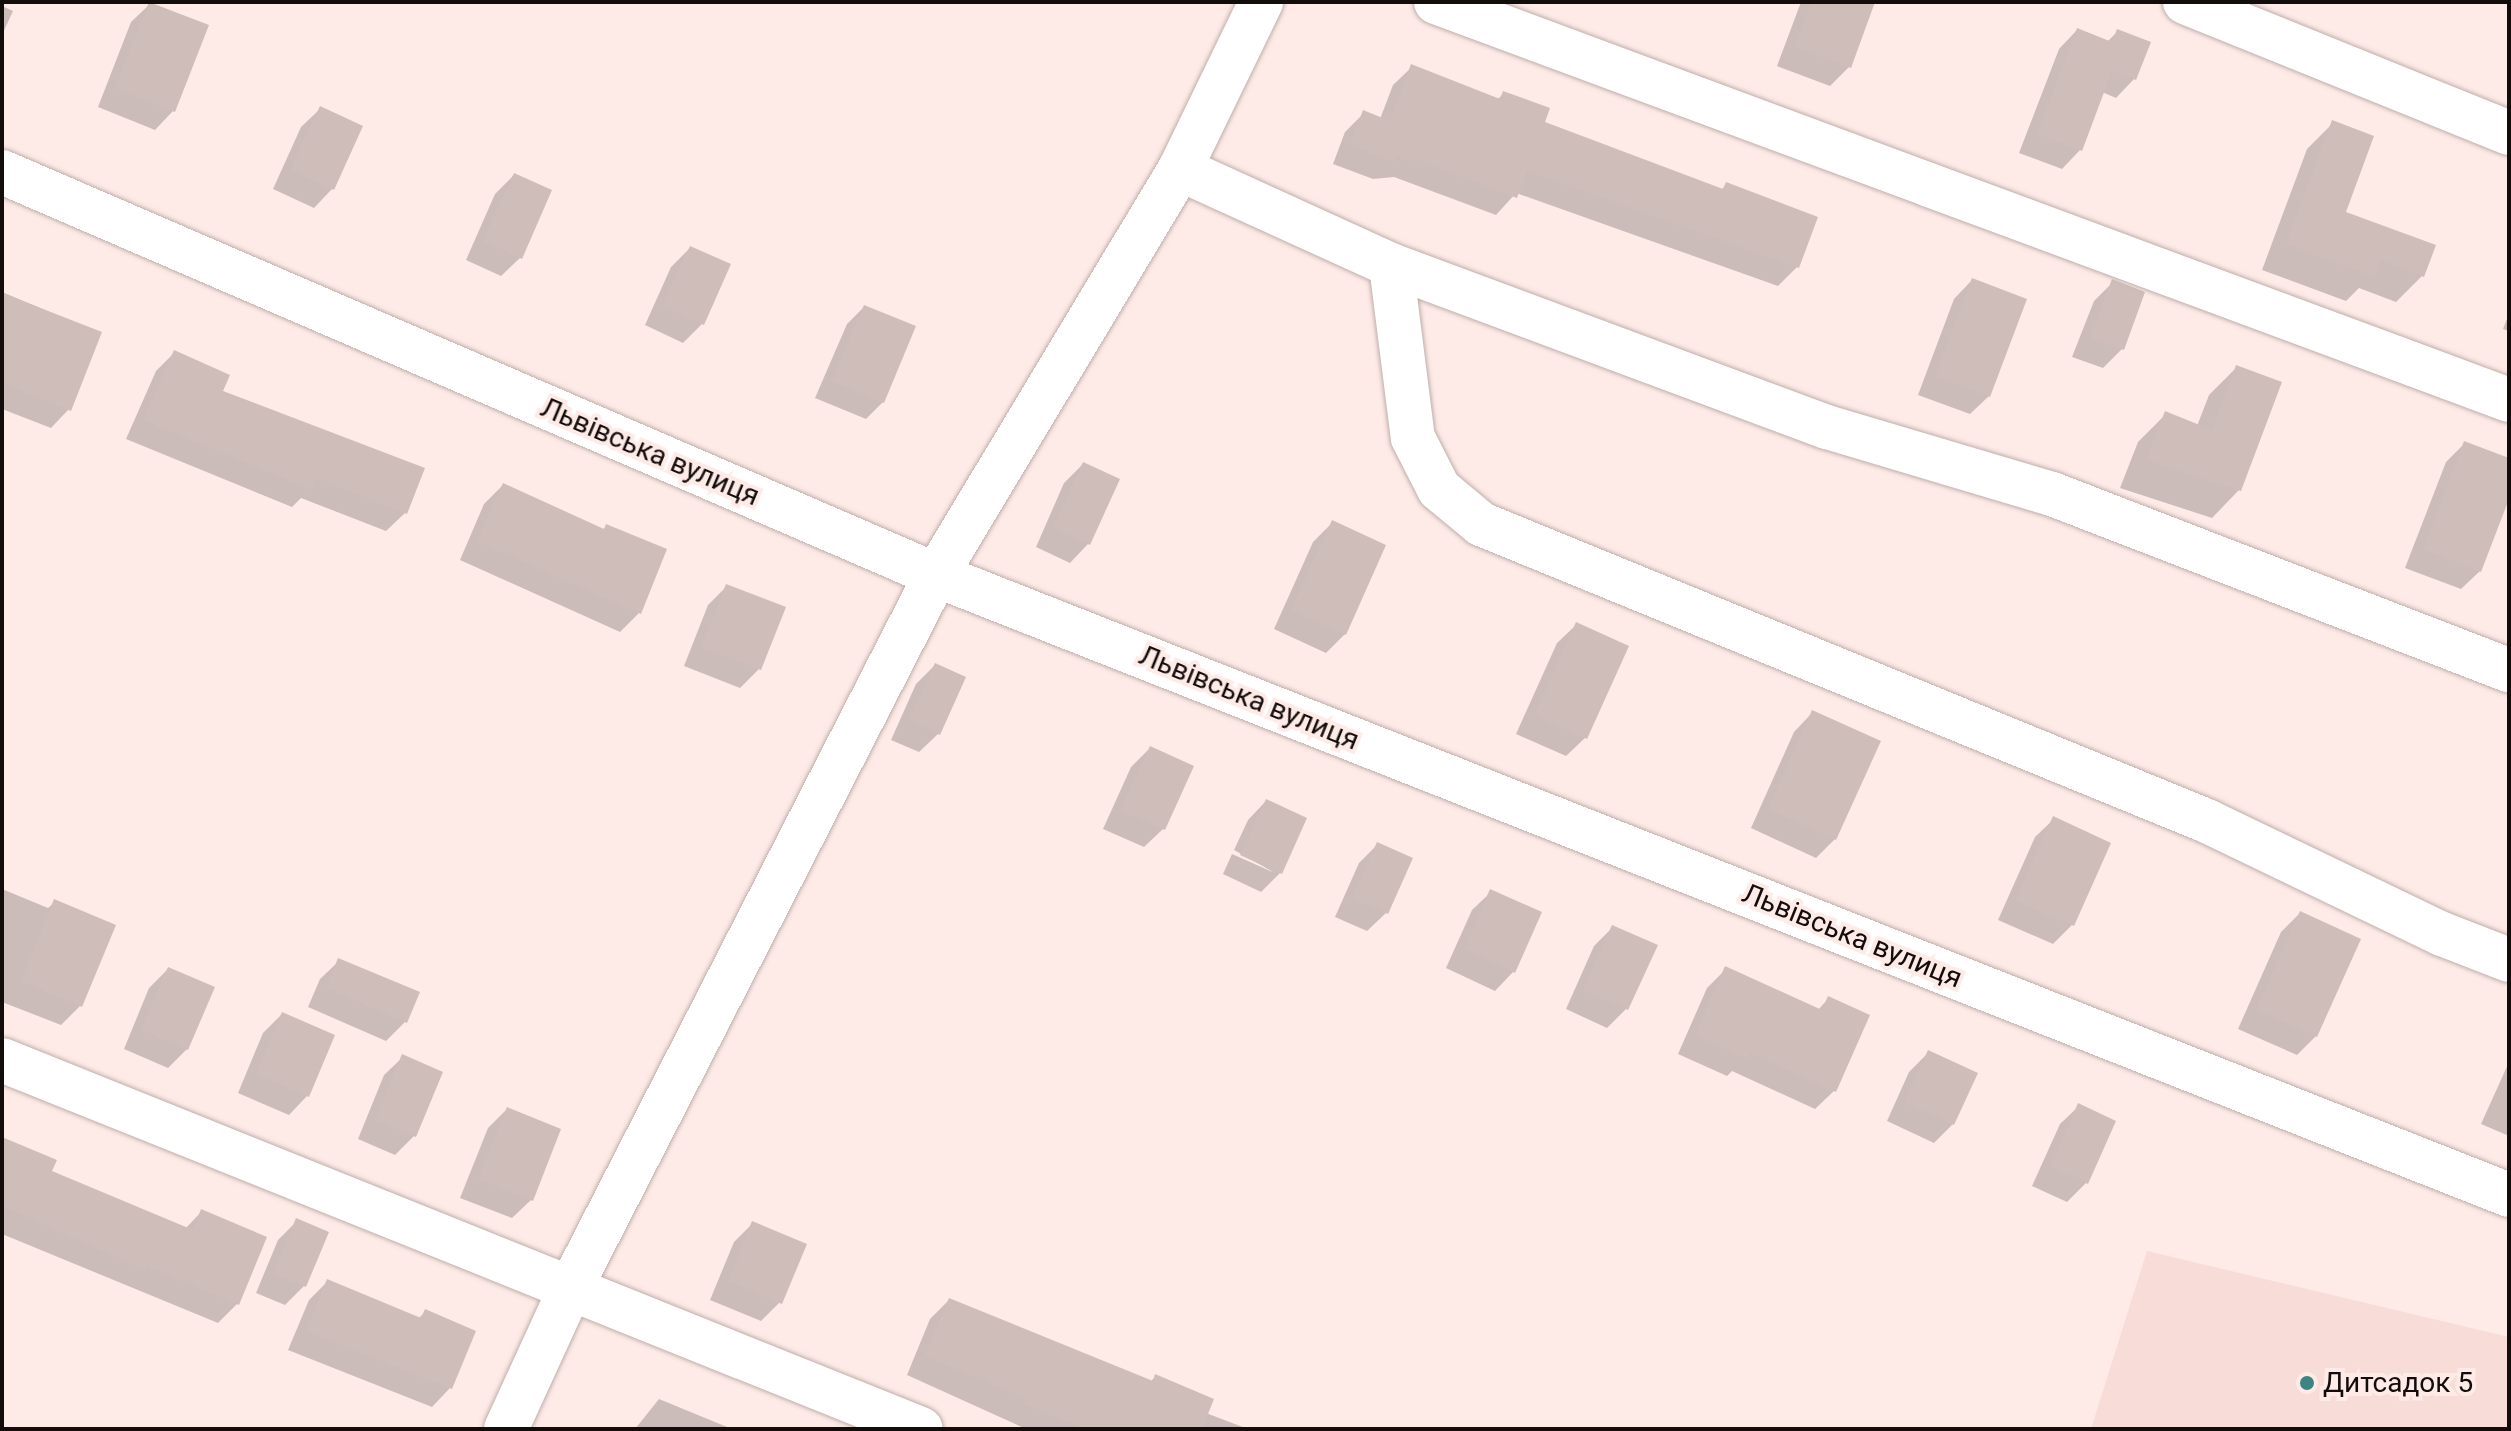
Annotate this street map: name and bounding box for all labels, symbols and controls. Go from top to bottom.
street label: Львівська вулиця [536,391,764,513]
street label: Львівська вулиця [1134,639,1364,757]
street label: Львівська вулиця [1737,877,1967,995]
place label: Дитсадок 5 [2323,1366,2473,1400]
marker: Дитсадок 5 [2298,1374,2316,1392]

